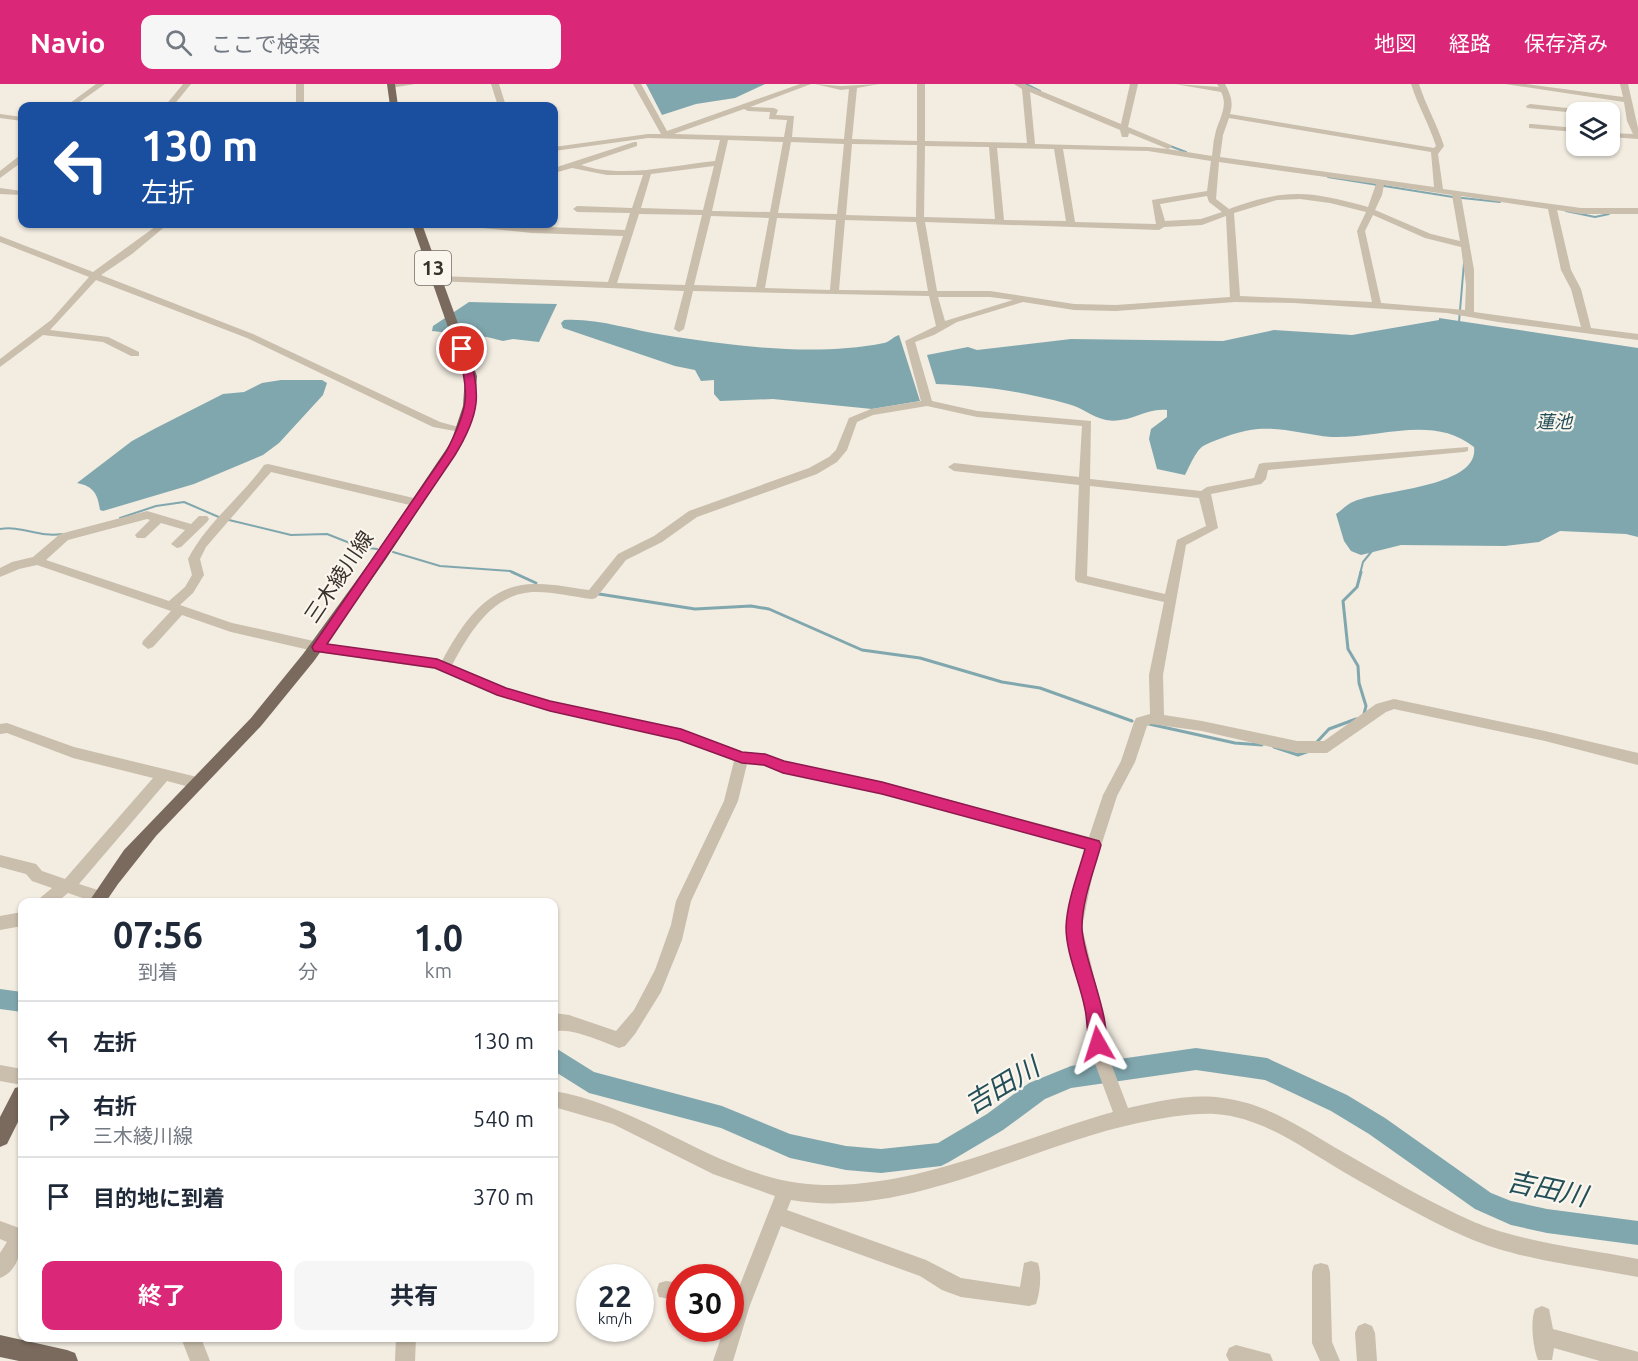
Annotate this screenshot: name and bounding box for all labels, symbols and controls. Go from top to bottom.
search box [141,15,561,69]
icon: search [162,26,195,59]
text: Navio [30,27,105,58]
text: ここで検索 [210,31,320,56]
text: 地図 [1374,31,1416,55]
text: 経路 [1449,31,1491,55]
text: 保存済み [1524,31,1608,55]
map controls [1566,102,1620,156]
button: layers [1566,102,1620,156]
text: 130 m [141,122,258,169]
icon: left [42,126,120,204]
text: 左折 [141,177,195,207]
road number: 13 [415,251,451,285]
pin [436,323,487,374]
icon: arrive [445,332,478,365]
water label: 蓮池 [1536,411,1574,431]
street label: 三木綾川線 [299,526,377,627]
text: 07:56 [113,914,203,955]
text: 3 [298,914,318,955]
text: 1.0 [413,917,463,958]
text: km [425,959,452,982]
text: 到着 [138,960,178,983]
text: 分 [298,960,318,983]
position arrow [1066,1012,1130,1076]
icon: left [42,1024,75,1057]
text: 130 m [473,1028,534,1053]
text: 左折 [93,1029,137,1054]
water label: 吉田川 [959,1050,1046,1119]
text: 右折 [93,1093,137,1118]
icon: right [42,1102,75,1135]
text: 540 m [473,1106,534,1131]
text: 三木綾川線 [93,1124,193,1147]
water label: 吉田川 [1504,1165,1593,1212]
icon: arrive [42,1180,75,1213]
text: 370 m [473,1184,534,1209]
text: 目的地に到着 [93,1185,225,1210]
button: 終了 [42,1261,282,1330]
button: 共有 [294,1261,534,1330]
speed limit sign: 30 [666,1264,744,1342]
text: 22 [598,1279,632,1313]
text: km/h [598,1310,632,1327]

